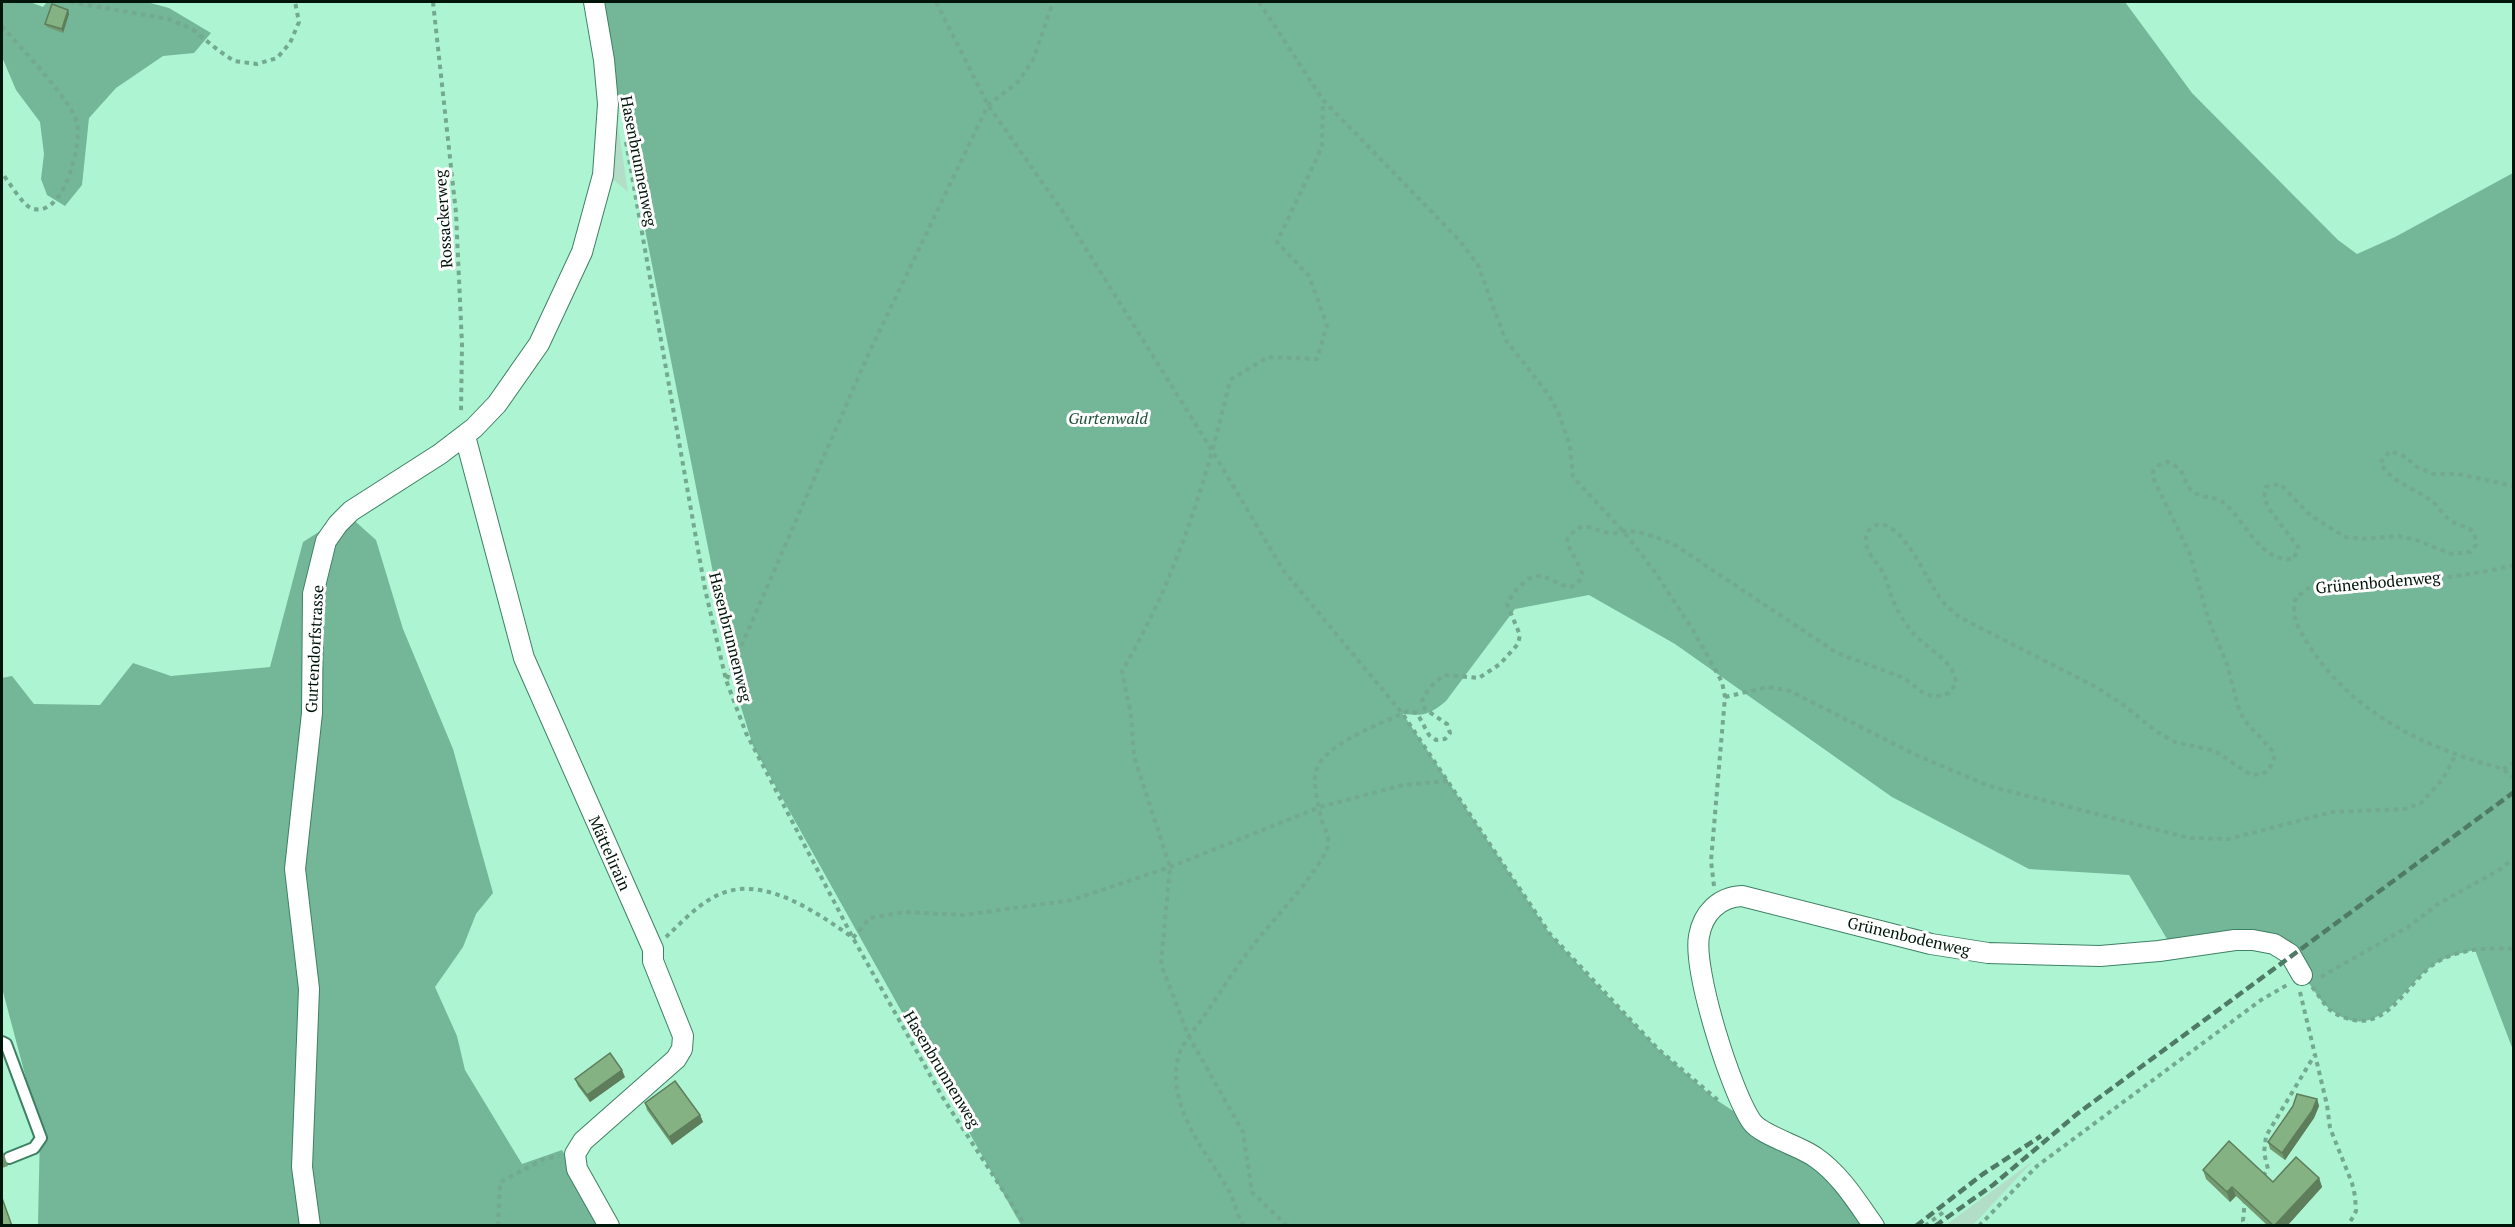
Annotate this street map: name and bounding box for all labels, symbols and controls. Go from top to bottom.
street label: Hasenbrunnenweg [616,94,663,229]
street label: Rossackerweg [429,169,457,269]
park label: Gurtenwald [1068,407,1148,429]
street label: Grünenbodenweg [2315,566,2442,598]
street label: Hasenbrunnenweg [704,570,758,705]
street label: Gurtendorfstrasse [300,584,328,714]
street label: Mättelirain [584,812,637,894]
street label: Grünenbodenweg [1845,911,1973,961]
street label: Hasenbrunnenweg [898,1006,986,1132]

